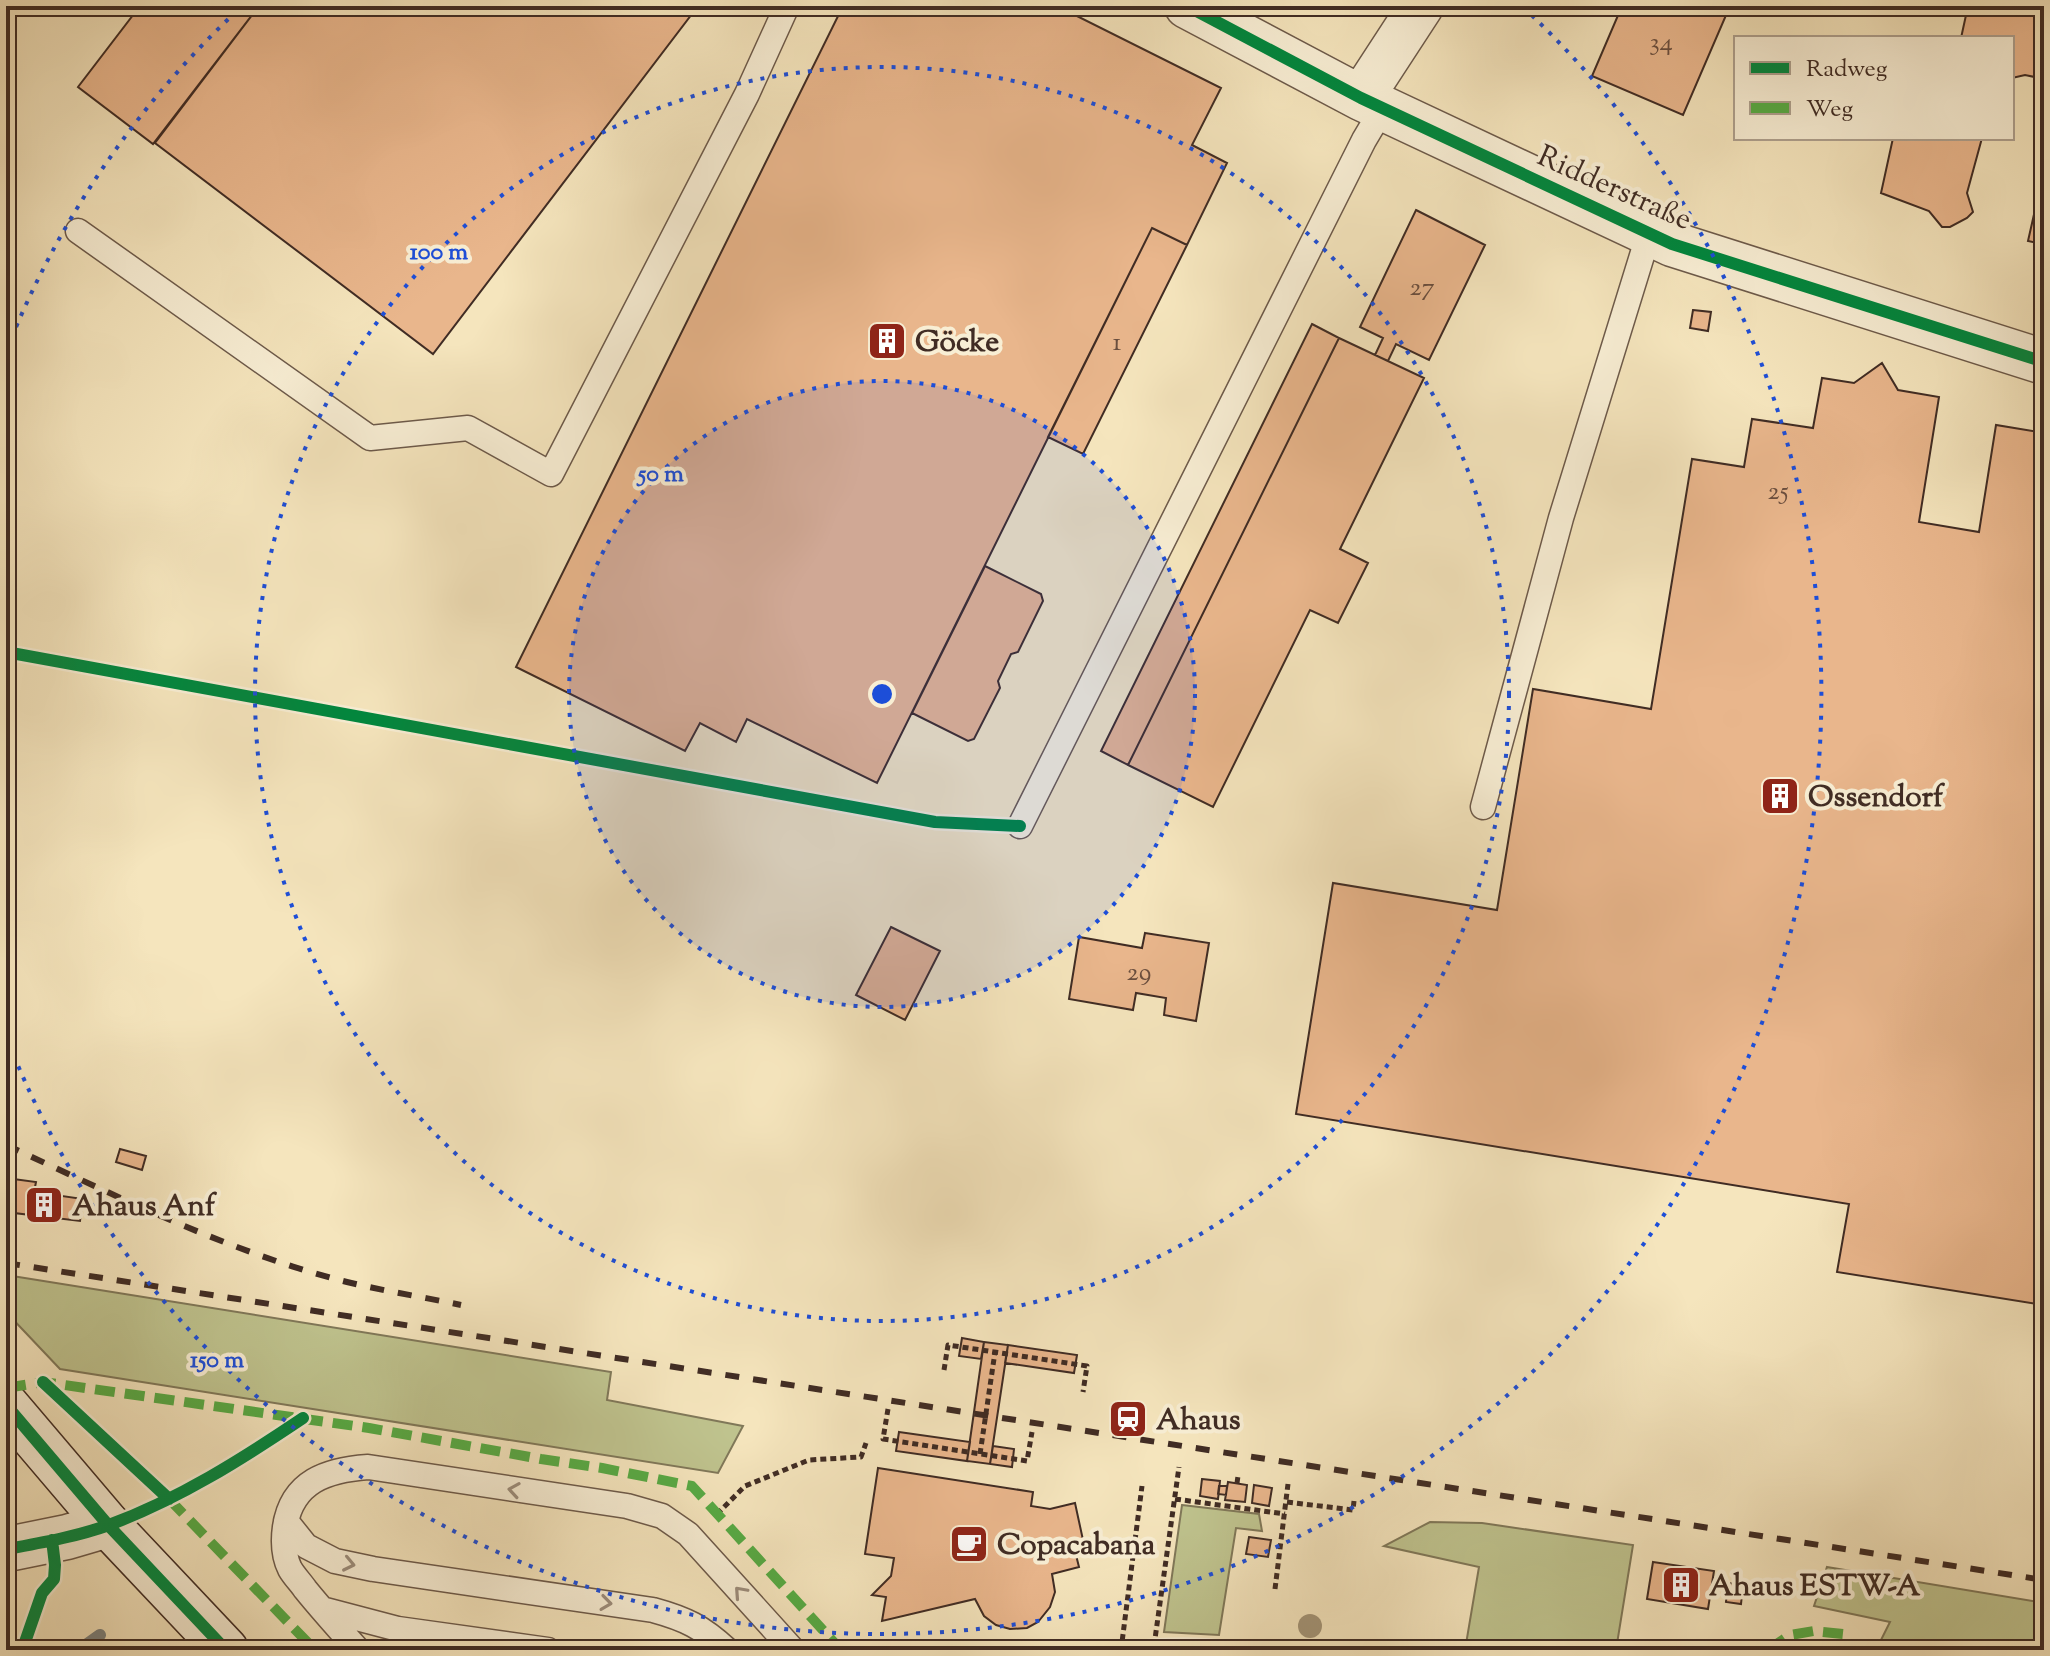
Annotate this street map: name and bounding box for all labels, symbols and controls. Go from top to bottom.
house number: 34 [1649,25,1673,62]
legend [1734,36,2014,140]
text: Radweg [1806,53,1888,87]
text: Weg [1806,93,1853,127]
street label: Ridderstraße [1530,136,1698,243]
text: 100 m [410,236,468,270]
house number: 27 [1409,270,1435,307]
building icon: Göcke [866,320,908,362]
place label: Göcke [915,322,999,365]
house number: 1 [1113,325,1122,362]
text: 50 m [636,458,684,492]
house number: 25 [1767,474,1789,511]
centre of rings [868,680,896,708]
building icon: Ossendorf [1759,775,1801,817]
place label: Ossendorf [1808,777,1945,820]
house number: 29 [1127,955,1151,992]
building icon: Ahaus Anf [23,1184,65,1226]
place label: Ahaus Anf [72,1186,217,1229]
text: 150 m [190,1344,244,1378]
station icon: Ahaus [1107,1398,1149,1440]
place label: Ahaus [1156,1400,1241,1443]
one-way arrow [508,1482,521,1499]
cafe icon: Copacabana [948,1523,990,1565]
place label: Copacabana [997,1525,1156,1568]
one-way arrow [341,1555,355,1572]
building icon: Ahaus ESTW-A [1660,1564,1702,1606]
place label: Ahaus ESTW-A [1709,1566,1921,1609]
one-way arrow [735,1587,750,1601]
one-way arrow [599,1594,612,1611]

